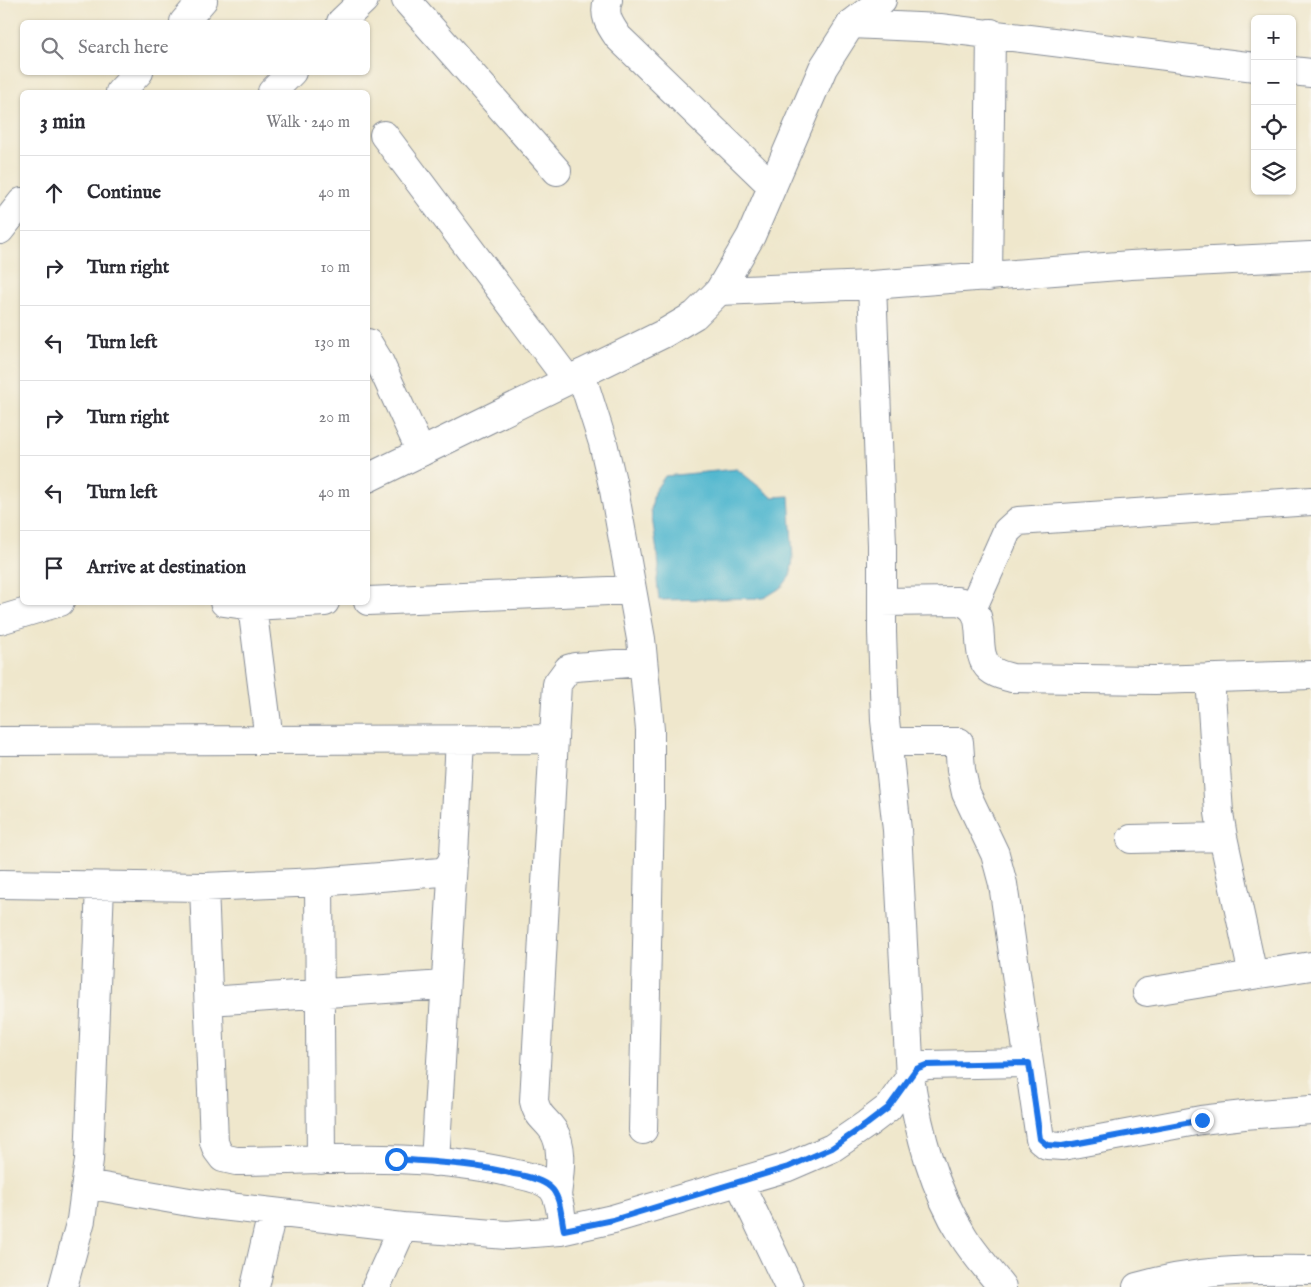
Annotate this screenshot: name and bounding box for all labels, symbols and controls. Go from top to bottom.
map controls [1251,15,1296,195]
button: + [1251,15,1296,60]
search box [20,20,370,75]
icon: search [38,34,66,62]
text: Search here [78,36,169,60]
button: − [1251,60,1296,105]
button: locate [1251,105,1296,150]
text: 3 min [40,109,85,136]
text: Walk · 240 m [266,113,350,133]
button: layers [1251,150,1296,195]
icon: ahead [40,179,68,207]
text: Continue [87,181,161,205]
text: 40 m [318,183,350,203]
icon: right [40,254,68,282]
text: Turn right [87,256,169,280]
text: 10 m [320,258,350,278]
icon: left [40,329,68,357]
text: Turn left [87,331,158,355]
text: 130 m [314,333,350,353]
icon: right [40,404,68,432]
text: Turn right [87,406,169,430]
text: 20 m [319,408,350,428]
icon: left [40,479,68,507]
text: Turn left [87,481,158,505]
text: 40 m [318,483,350,503]
icon: arrive [40,554,68,582]
text: Arrive at destination [87,556,246,580]
route end [1191,1109,1214,1132]
route start [385,1148,408,1171]

